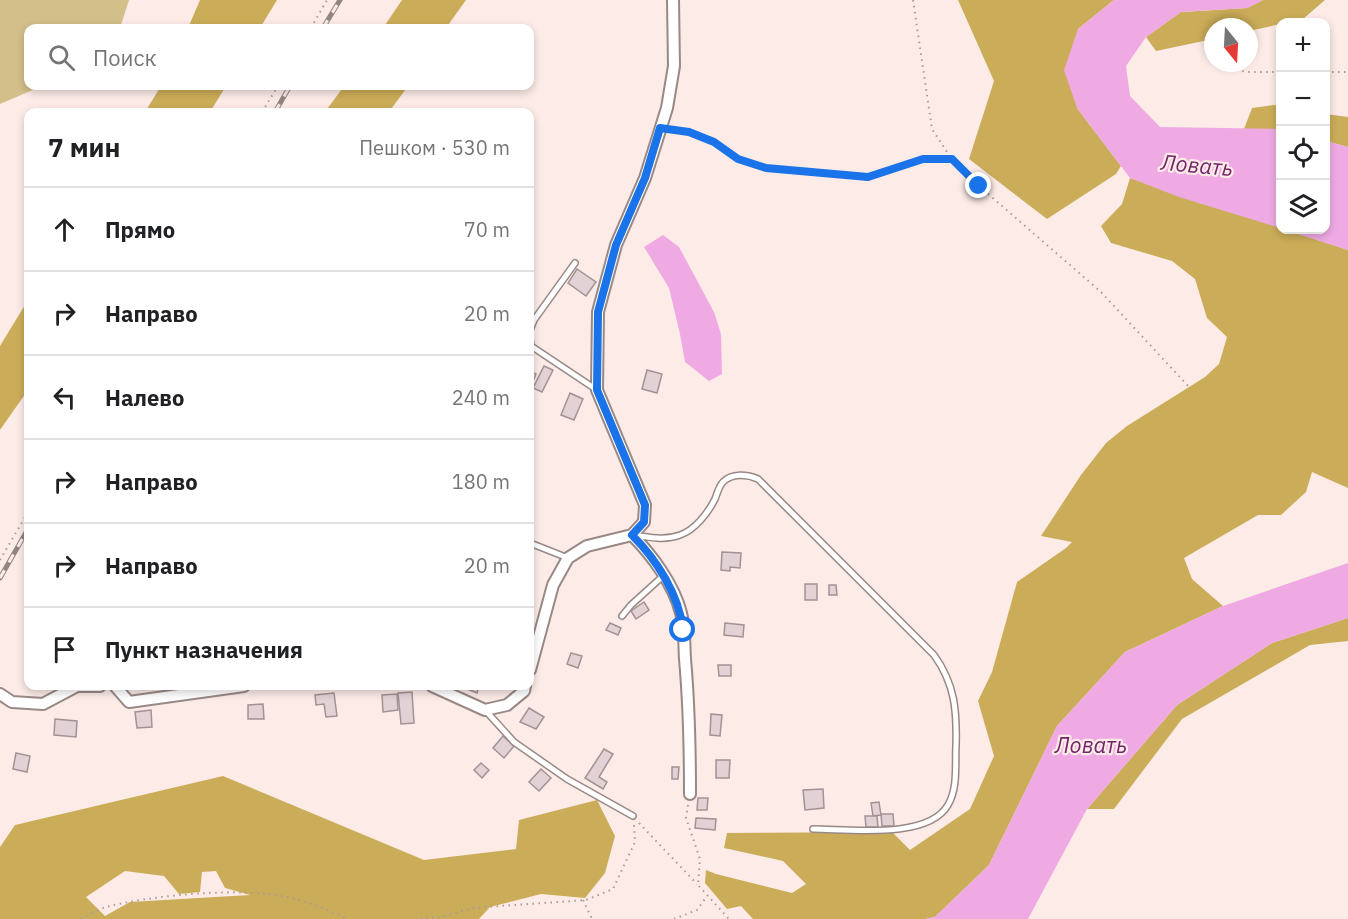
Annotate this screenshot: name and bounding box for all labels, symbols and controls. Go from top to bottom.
north arrow [1204,18,1258,72]
map controls [1276,18,1330,234]
button: + [1276,18,1330,72]
search box [24,24,534,90]
icon: search [45,41,78,74]
text: Поиск [93,43,157,72]
button: − [1276,72,1330,126]
button: locate [1276,126,1330,180]
text: 7 мин [48,130,120,164]
text: Пешком · 530 m [359,134,510,161]
water label: Ловать [1159,147,1234,182]
route end [965,172,991,198]
button: layers [1276,180,1330,234]
icon: ahead [48,213,81,246]
text: Прямо [105,215,175,244]
text: 70 m [464,216,510,243]
icon: right [48,297,81,330]
text: Направо [105,299,198,328]
text: 20 m [464,300,510,327]
icon: left [48,381,81,414]
text: Налево [105,383,184,412]
text: 240 m [452,384,510,411]
icon: right [48,465,81,498]
text: Направо [105,467,198,496]
text: 180 m [452,468,510,495]
icon: right [48,549,81,582]
text: Направо [105,551,198,580]
text: 20 m [464,552,510,579]
route start [669,616,695,642]
icon: arrive [48,633,81,666]
text: Пункт назначения [105,635,303,664]
water label: Ловать [1054,730,1127,759]

